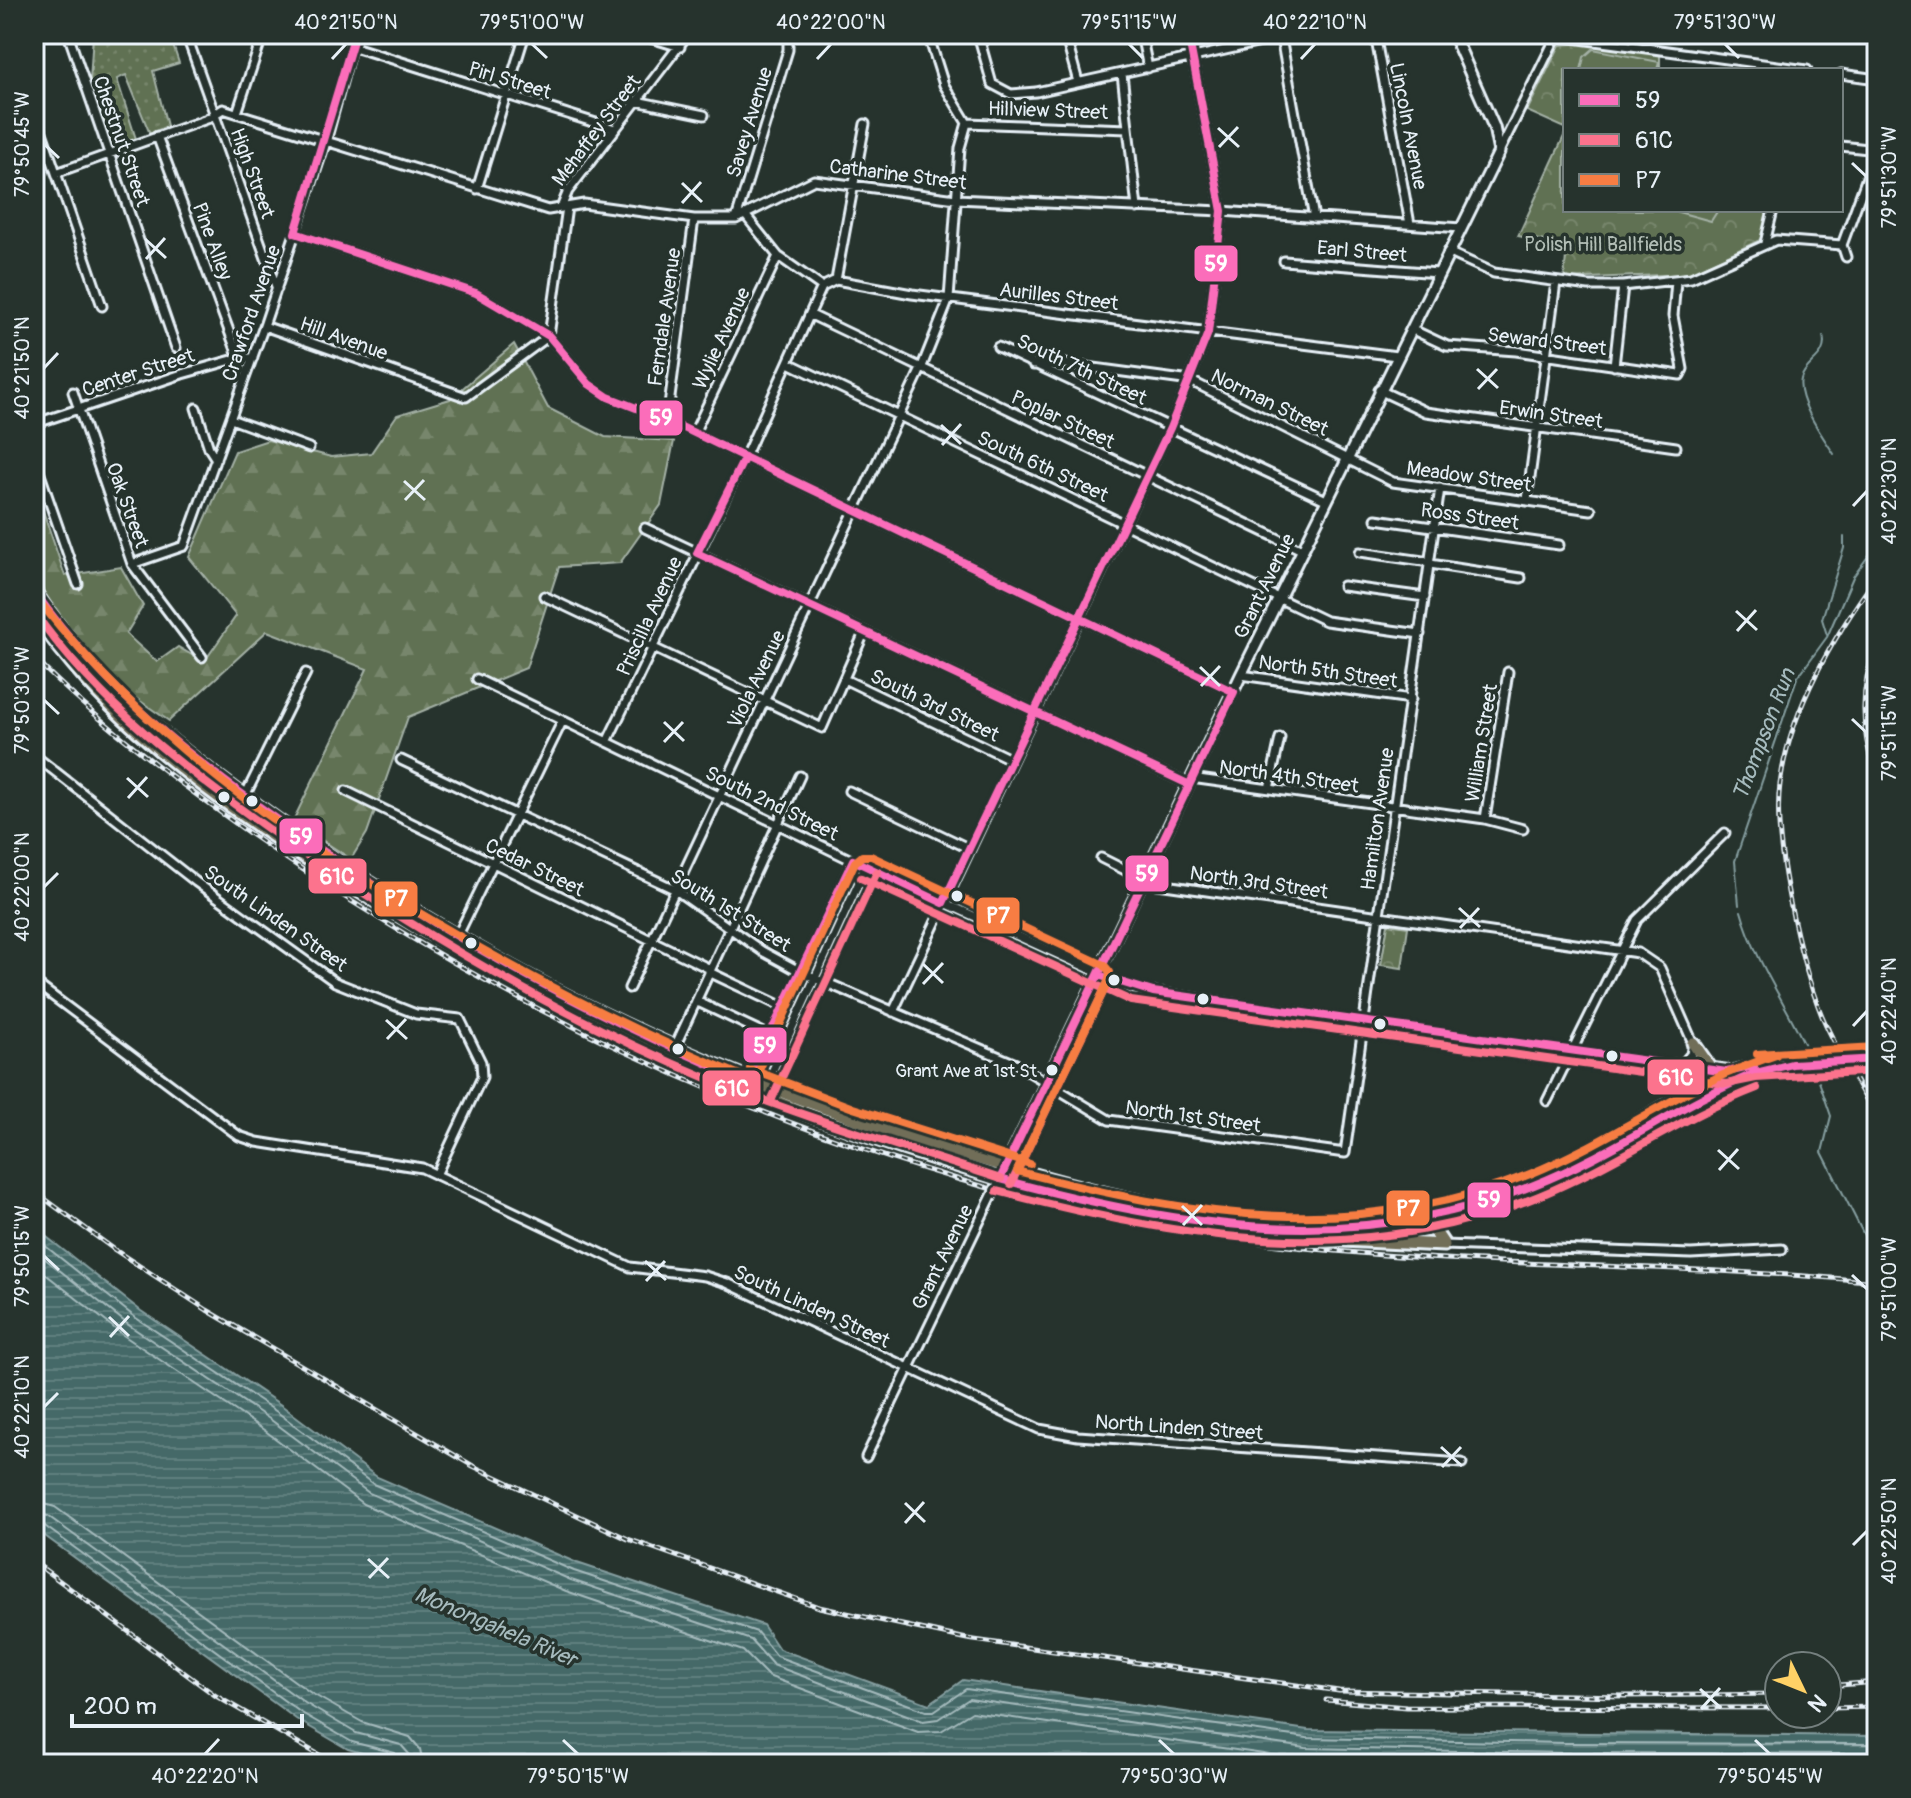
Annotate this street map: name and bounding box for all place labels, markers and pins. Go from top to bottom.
unlabelled marker [216,789,232,805]
unlabelled marker [244,793,260,809]
unlabelled marker [949,888,965,904]
unlabelled marker [463,935,479,951]
unlabelled marker [1106,972,1122,988]
unlabelled marker [1195,991,1211,1007]
unlabelled marker [1372,1016,1388,1032]
unlabelled marker [670,1041,686,1057]
unlabelled marker [1604,1048,1620,1064]
place label: Grant Ave at 1st St [895,1060,1038,1083]
marker: Grant Ave at 1st St [1044,1062,1060,1078]

